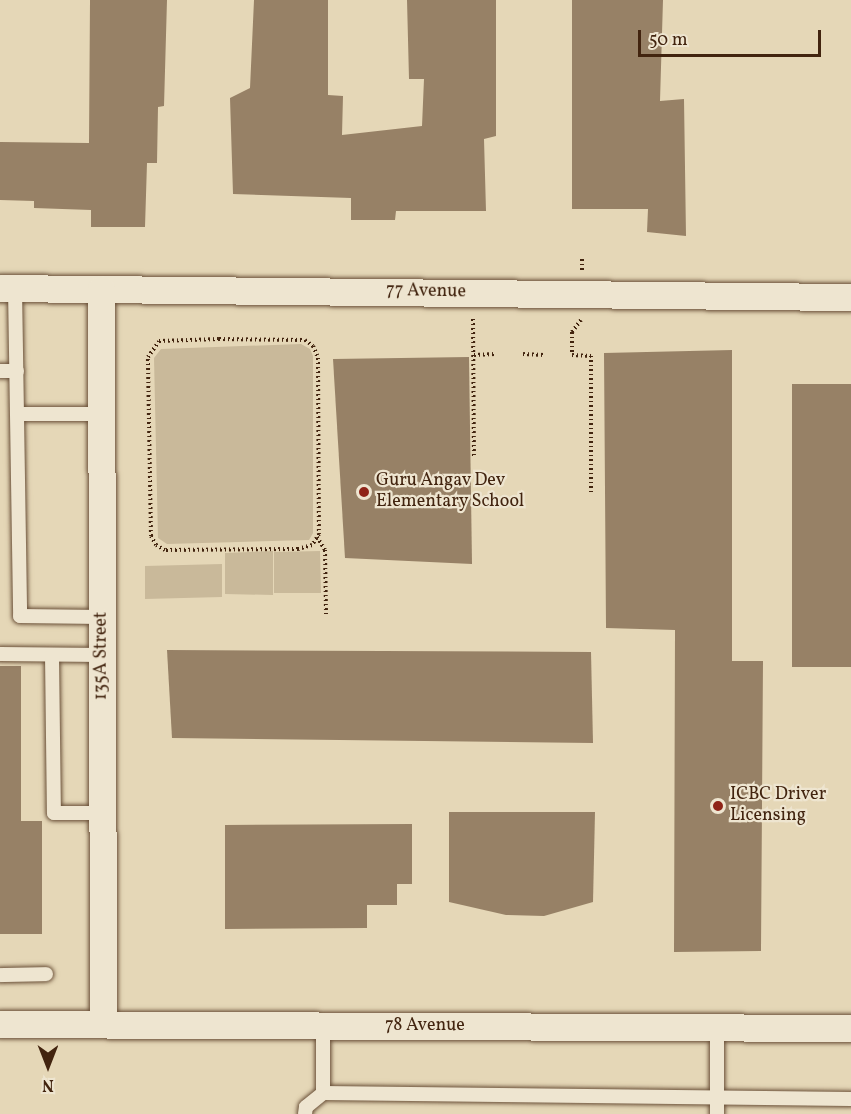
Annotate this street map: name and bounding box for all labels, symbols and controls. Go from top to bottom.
scale bar [641,18,824,56]
text: 50 m [649,28,688,53]
street label: 77 Avenue [386,281,466,303]
place label: Guru Angav Dev Elementary School [376,471,525,514]
marker: Guru Angav Dev Elementary School [357,485,371,499]
street label: 135A Street [91,612,113,700]
place label: ICBC Driver Licensing [730,785,826,828]
marker: ICBC Driver Licensing [711,799,725,813]
street label: 78 Avenue [385,1015,465,1037]
north arrow [18,1036,78,1096]
text: N [42,1073,54,1095]

